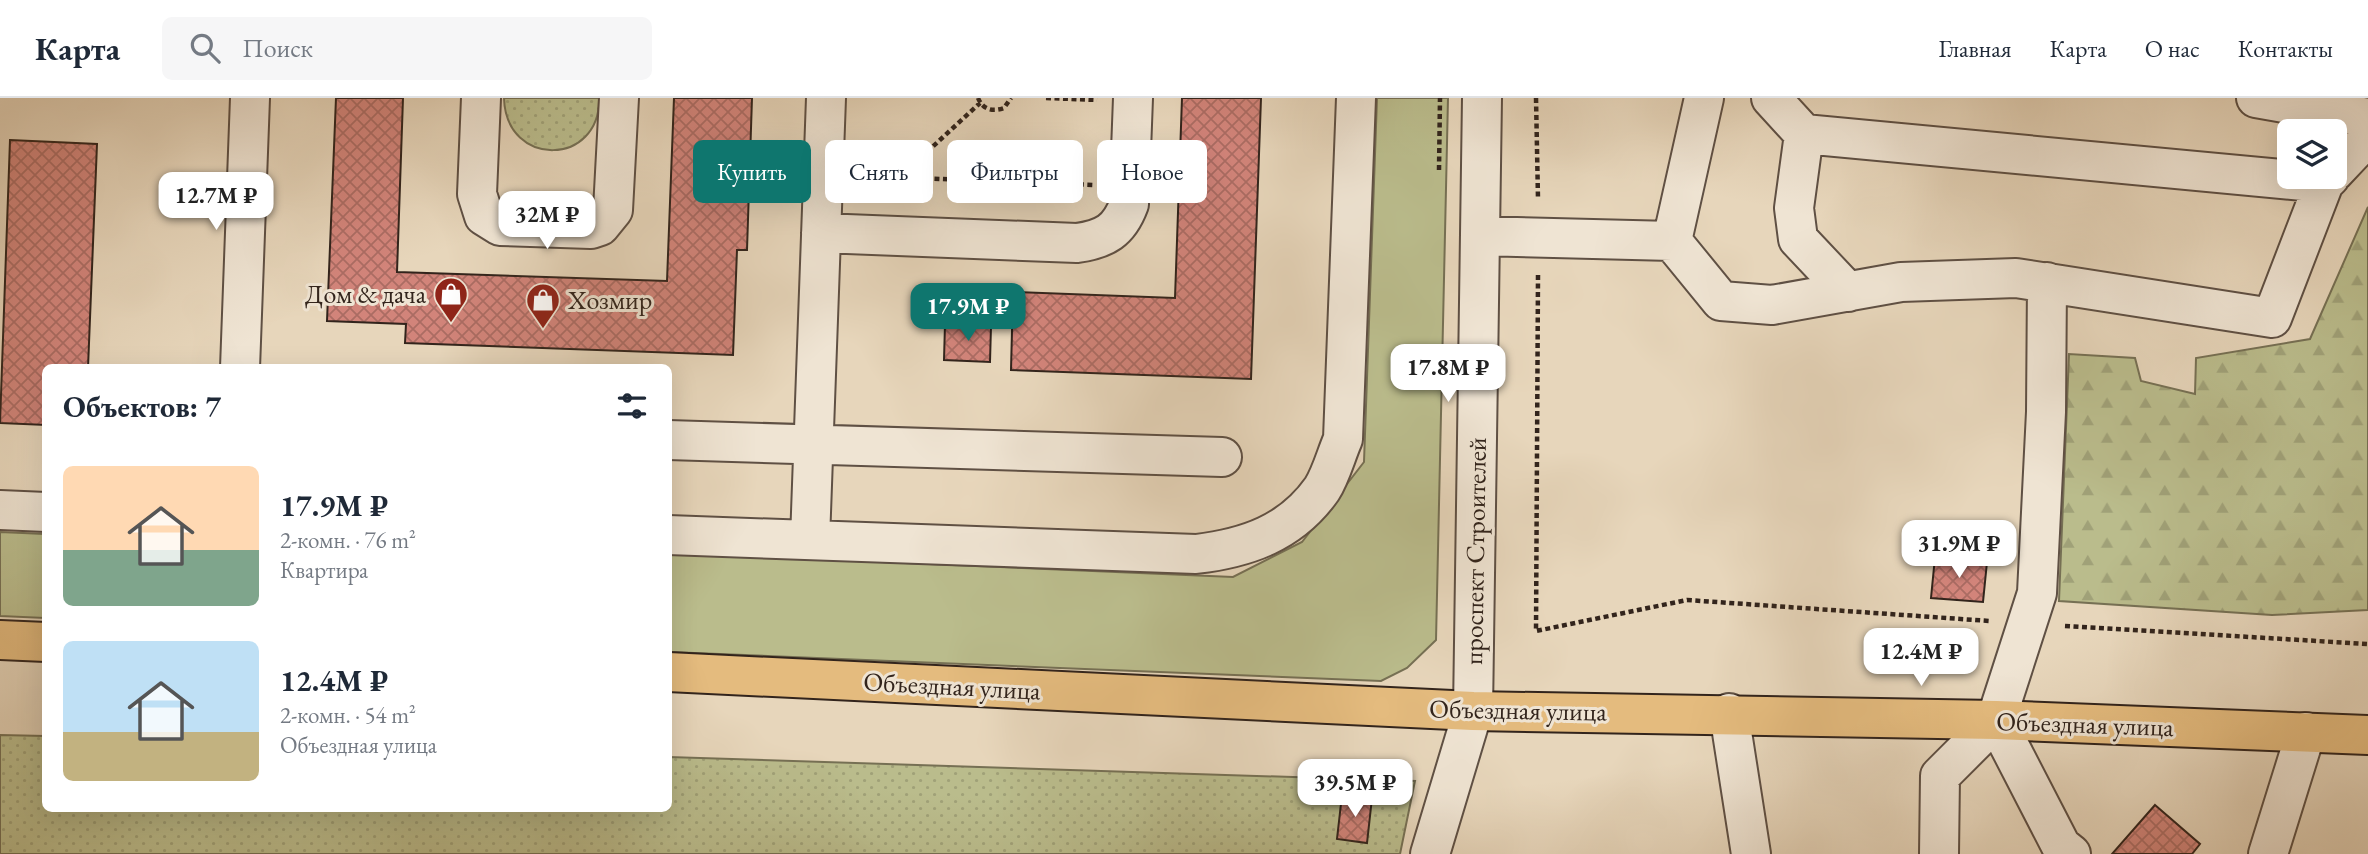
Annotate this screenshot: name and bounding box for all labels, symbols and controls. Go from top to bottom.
search box [162,17,652,80]
text: Карта [35,27,120,70]
icon: search [186,29,224,67]
text: Поиск [242,31,313,65]
text: Главная [1938,33,2012,64]
text: Карта [2050,33,2107,64]
text: О нас [2145,33,2200,64]
text: Контакты [2238,33,2333,64]
map controls [2277,119,2347,189]
button: layers [2277,119,2347,189]
chip: Купить [693,140,811,203]
chip: Снять [825,140,933,203]
chip: Фильтры [947,140,1083,203]
chip: Новое [1097,140,1207,203]
pin: 12.7M ₽ [151,172,281,232]
text: 12.7M ₽ [175,180,257,210]
pin: 32M ₽ [498,192,596,251]
text: 32M ₽ [514,199,580,229]
shop icon: Дом & дача [432,275,470,324]
place label: Дом & дача [305,277,427,311]
shop icon: Хозмир [524,281,562,330]
place label: Хозмир [567,283,652,317]
pin: 17.9M ₽ [903,284,1033,343]
text: 17.9M ₽ [927,291,1009,321]
pin: 17.8M ₽ [1383,344,1513,404]
text: 17.8M ₽ [1407,352,1489,382]
text: Объектов: 7 [63,387,221,426]
icon: filters [613,387,651,425]
street label: проспект Строителей [1456,437,1494,665]
text: 17.9M ₽ [280,486,388,525]
icon: home [119,494,203,578]
pin: 31.9M ₽ [1894,520,2024,580]
text: 2-комн. · 76 m² [280,525,416,555]
text: 31.9M ₽ [1918,528,2000,558]
text: Квартира [280,555,368,585]
pin: 12.4M ₽ [1856,628,1986,688]
text: 12.4M ₽ [1880,636,1962,666]
text: 12.4M ₽ [280,661,388,700]
street label: Объездная улица [862,664,1042,708]
icon: home [119,669,203,753]
street label: Объездная улица [1429,691,1608,729]
text: 2-комн. · 54 m² [280,700,416,730]
street label: Объездная улица [1996,704,2175,744]
text: Объездная улица [280,730,437,760]
pin: 39.5M ₽ [1290,760,1420,819]
text: 39.5M ₽ [1314,767,1396,797]

